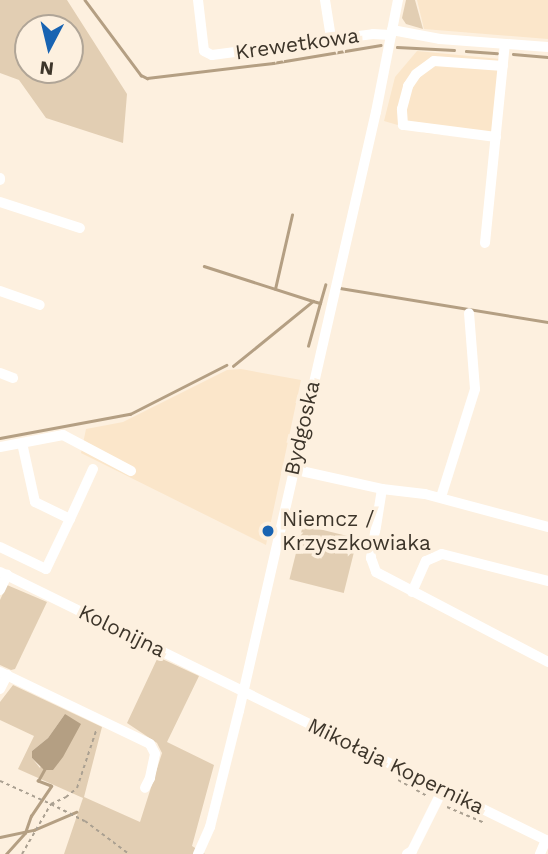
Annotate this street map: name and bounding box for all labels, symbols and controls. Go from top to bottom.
north arrow [14,14,84,84]
street label: Krewetkowa [234,23,360,65]
text: N [38,56,55,81]
street label: Bydgoska [279,378,325,478]
place label: Niemcz / Krzyszkowiaka [282,506,431,556]
marker: Niemcz / Krzyszkowiaka [260,523,276,539]
street label: Kolonijna [74,599,170,663]
street label: Mikołaja Kopernika [304,712,488,820]

